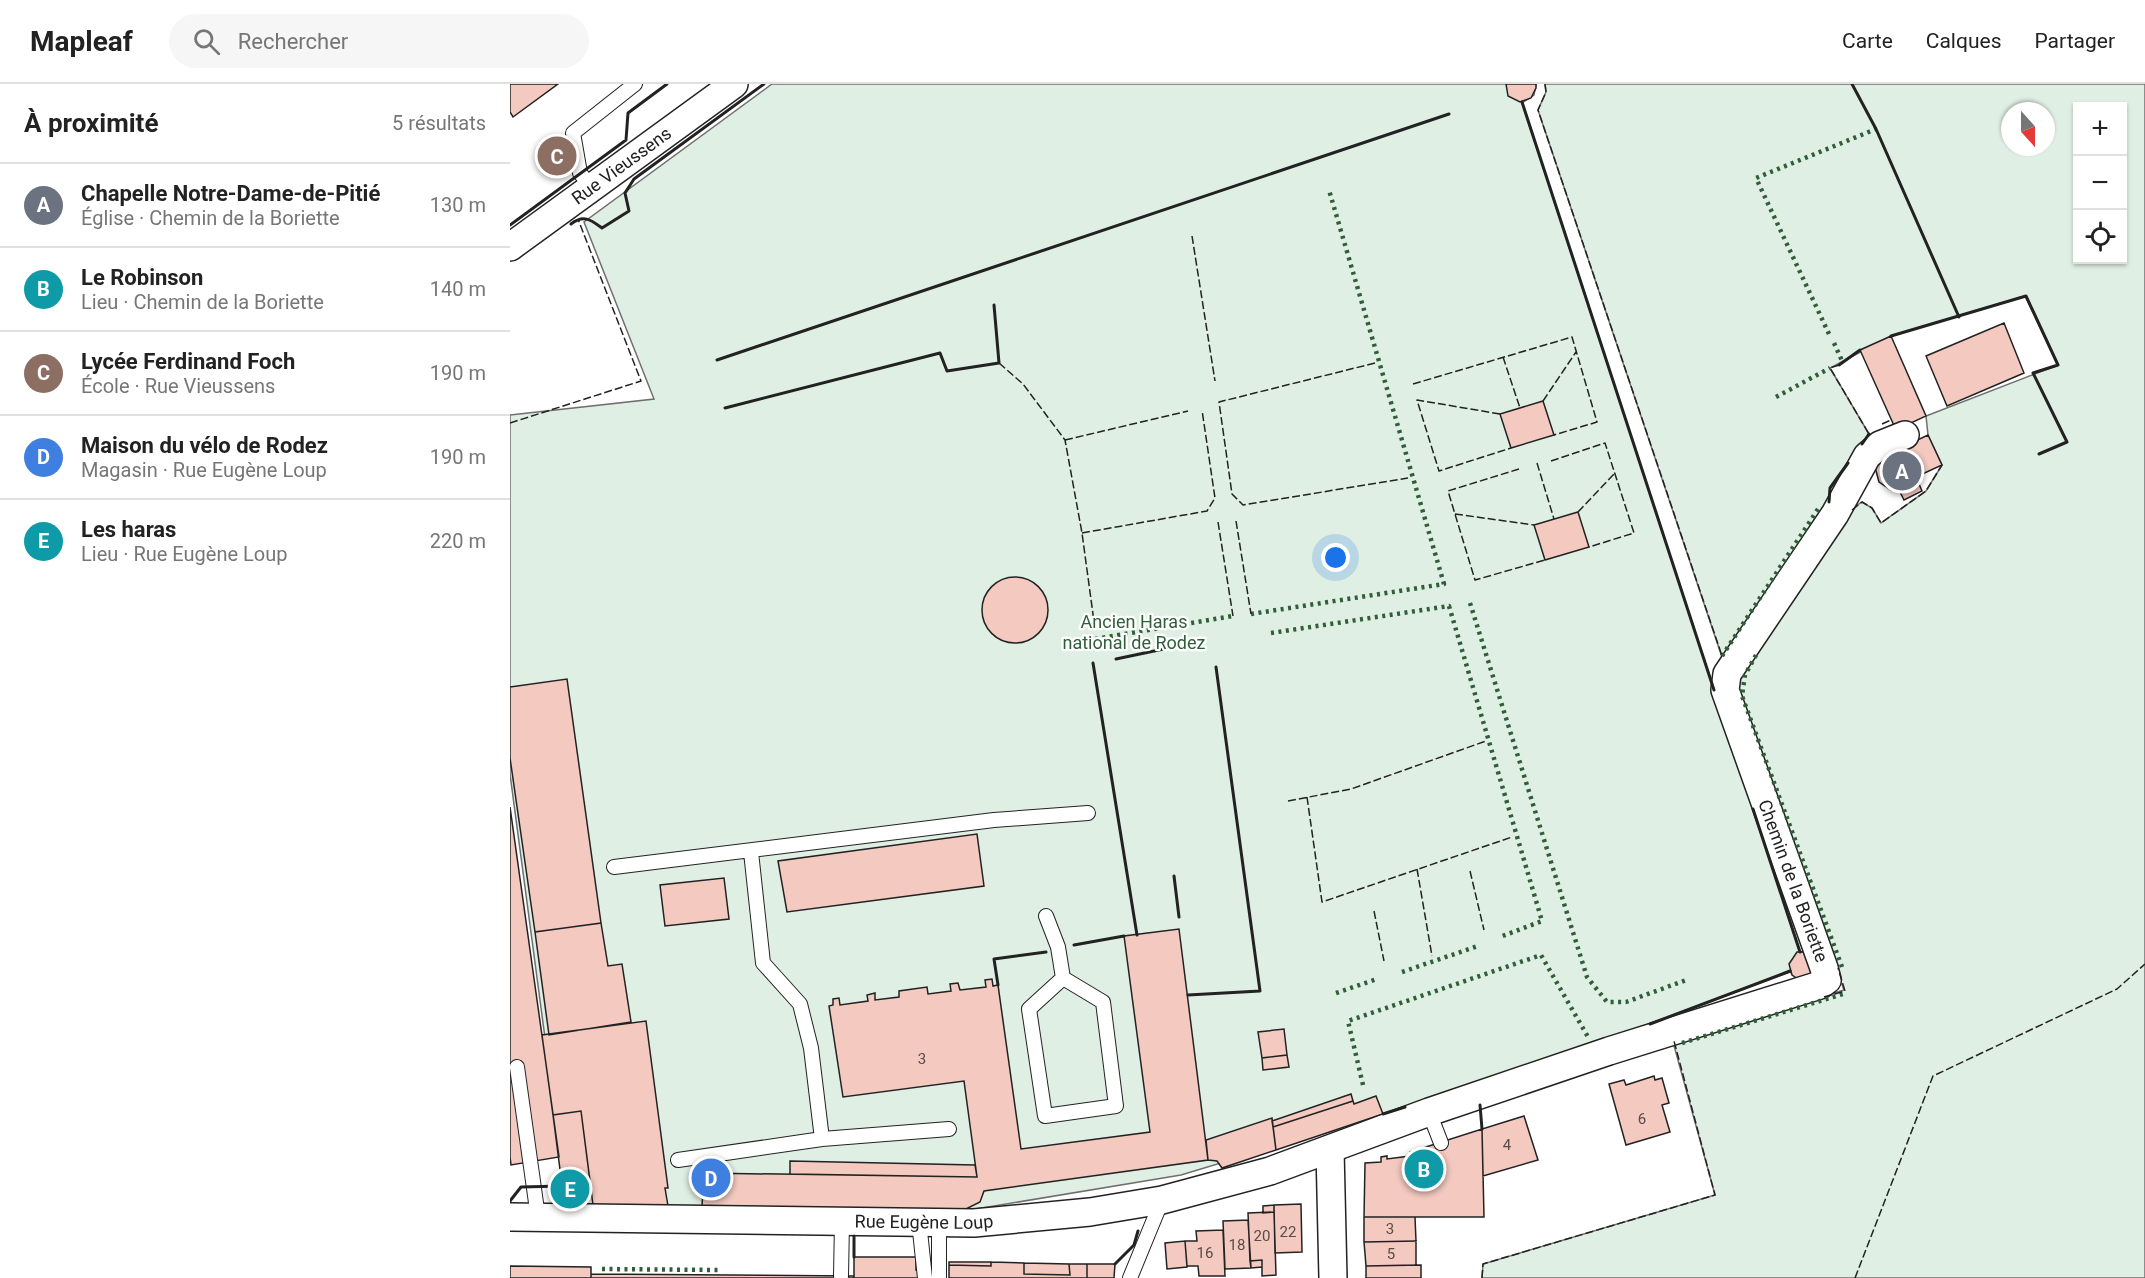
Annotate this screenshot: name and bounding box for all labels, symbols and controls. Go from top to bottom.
search box [169,14,589,68]
text: Mapleaf [30,25,133,58]
icon: search [190,25,223,58]
text: Rechercher [238,29,348,54]
text: Carte [1842,29,1893,53]
text: Calques [1926,29,2001,53]
text: Partager [2034,29,2115,53]
north arrow [2001,102,2055,156]
map controls [2073,102,2127,264]
button: + [2073,102,2127,156]
text: À proximité [24,108,158,138]
text: 5 résultats [392,111,486,135]
street label: Rue Vieussens [567,122,675,209]
pin: C [538,134,576,178]
button: − [2073,156,2127,210]
text: Chapelle Notre-Dame-de-Pitié [81,181,380,206]
text: A [37,193,50,217]
text: 130 m [430,193,486,217]
text: Église · Chemin de la Boriette [81,206,340,230]
button: locate [2073,210,2127,264]
text: Le Robinson [81,265,203,290]
text: B [37,277,50,301]
text: 140 m [430,277,486,301]
text: Lieu · Chemin de la Boriette [81,290,324,314]
text: Lycée Ferdinand Foch [81,349,295,374]
text: C [37,361,50,385]
text: 190 m [430,361,486,385]
text: École · Rue Vieussens [81,374,275,398]
text: Maison du vélo de Rodez [81,433,328,458]
text: D [37,445,50,469]
text: 190 m [430,445,486,469]
pin: A [1882,448,1922,494]
text: Magasin · Rue Eugène Loup [81,458,327,482]
text: Les haras [81,517,176,542]
text: E [38,529,49,553]
text: 220 m [430,529,486,553]
text: Lieu · Rue Eugène Loup [81,542,287,566]
your location [1321,543,1350,572]
park label: Ancien Haras national de Rodez [1063,611,1206,653]
street label: Chemin de la Boriette [1754,797,1833,965]
house number: 3 [918,1050,926,1068]
house number: 6 [1638,1110,1646,1128]
house number: 4 [1503,1136,1512,1154]
pin: B [1404,1146,1444,1192]
pin: D [692,1156,730,1200]
pin: E [550,1166,590,1212]
street label: Rue Eugène Loup [854,1210,994,1233]
house number: 3 [1386,1220,1394,1238]
house number: 22 [1280,1223,1296,1241]
house number: 20 [1254,1227,1270,1245]
house number: 18 [1229,1236,1245,1254]
house number: 16 [1197,1244,1213,1262]
house number: 5 [1387,1245,1395,1263]

